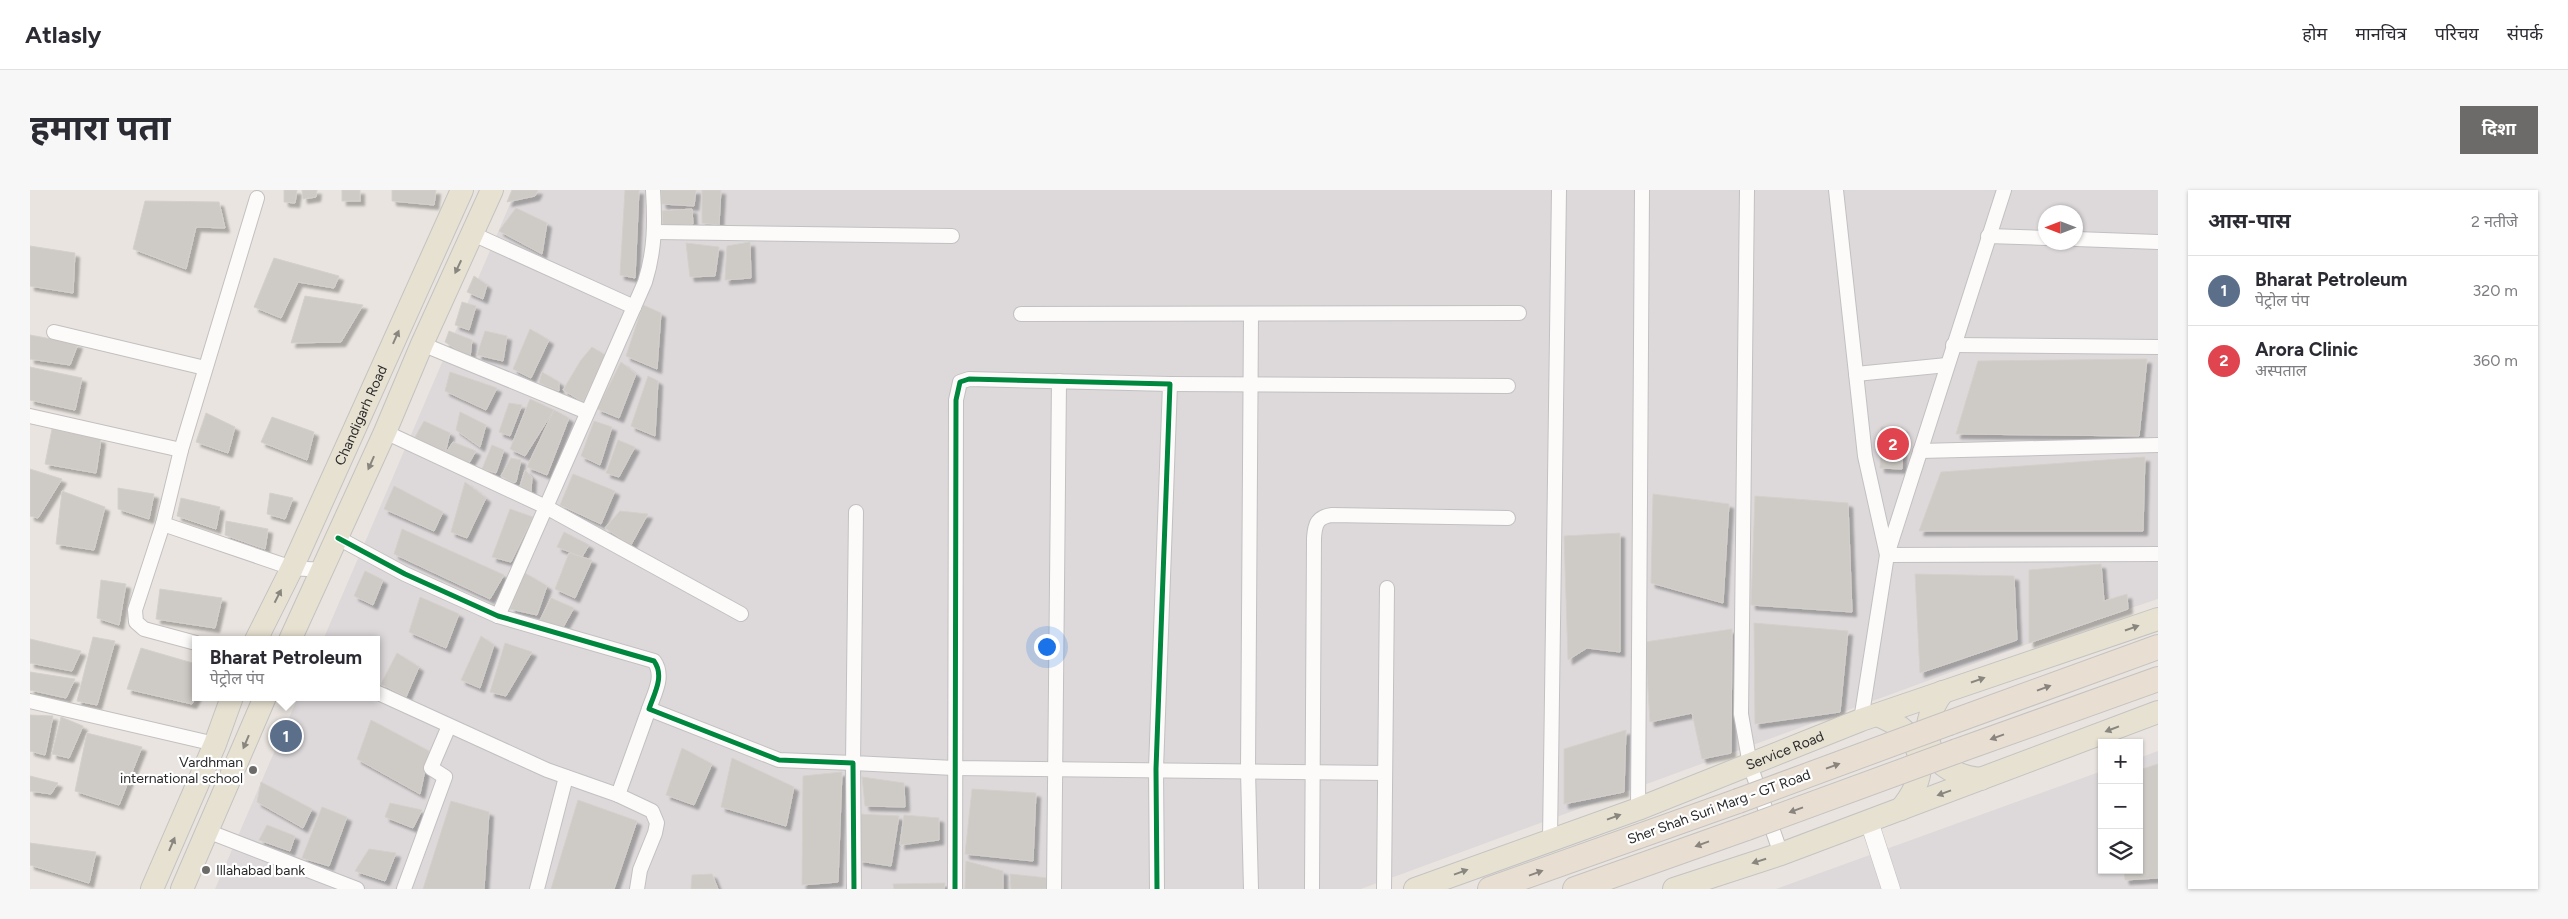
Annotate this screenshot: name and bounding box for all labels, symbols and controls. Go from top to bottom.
text: Atlasly [25,20,101,49]
text: होम [2302,23,2327,45]
text: मानचित्र [2355,23,2407,45]
text: परिचय [2435,23,2479,45]
text: संपर्क [2507,23,2543,45]
button: दिशा [2460,106,2538,154]
text: हमारा पता [30,107,171,149]
north arrow [2038,205,2083,250]
text: आस-पास [2208,208,2291,233]
text: 2 नतीजे [2471,212,2518,231]
one-way arrow [454,260,462,274]
text: Bharat Petroleum [2255,268,2407,291]
text: 1 [2221,281,2227,300]
text: 320 m [2473,281,2518,300]
text: पेट्रोल पंप [2255,291,2309,310]
one-way arrow [393,330,401,344]
text: Arora Clinic [2255,338,2358,361]
text: 2 [2219,351,2229,370]
text: 360 m [2472,351,2518,370]
text: अस्पताल [2255,361,2307,380]
street label: Chandigarh Road [331,363,391,468]
pin: 2 [1877,425,1909,463]
one-way arrow [367,456,375,470]
one-way arrow [274,589,282,603]
one-way arrow [2125,623,2140,631]
your location [1034,634,1060,660]
popup [192,636,380,701]
text: Bharat Petroleum [210,646,362,669]
text: पेट्रोल पंप [210,669,264,688]
one-way arrow [1971,676,1986,683]
one-way arrow [2036,684,2051,691]
pin: 1 [270,717,302,755]
one-way arrow [2105,726,2120,733]
street label: Service Road [1743,727,1826,774]
one-way arrow [1989,733,2004,741]
one-way arrow [241,735,249,749]
map controls [2098,739,2143,874]
button: + [2098,739,2143,784]
place label: Vardhman international school [120,754,243,787]
one-way arrow [1826,762,1841,770]
marker: Vardhman international school [247,764,259,776]
street label: Sher Shah Suri Marg - GT Road [1625,766,1813,848]
button: − [2098,784,2143,829]
one-way arrow [1936,789,1951,797]
one-way arrow [1788,806,1803,814]
one-way arrow [1606,813,1621,821]
button: layers [2098,829,2143,874]
one-way arrow [168,837,176,851]
one-way arrow [1694,841,1709,848]
one-way arrow [1751,858,1766,866]
place label: Illahabad bank [216,862,305,879]
marker: Illahabad bank [200,864,212,876]
one-way arrow [1453,868,1468,875]
one-way arrow [1528,869,1543,876]

